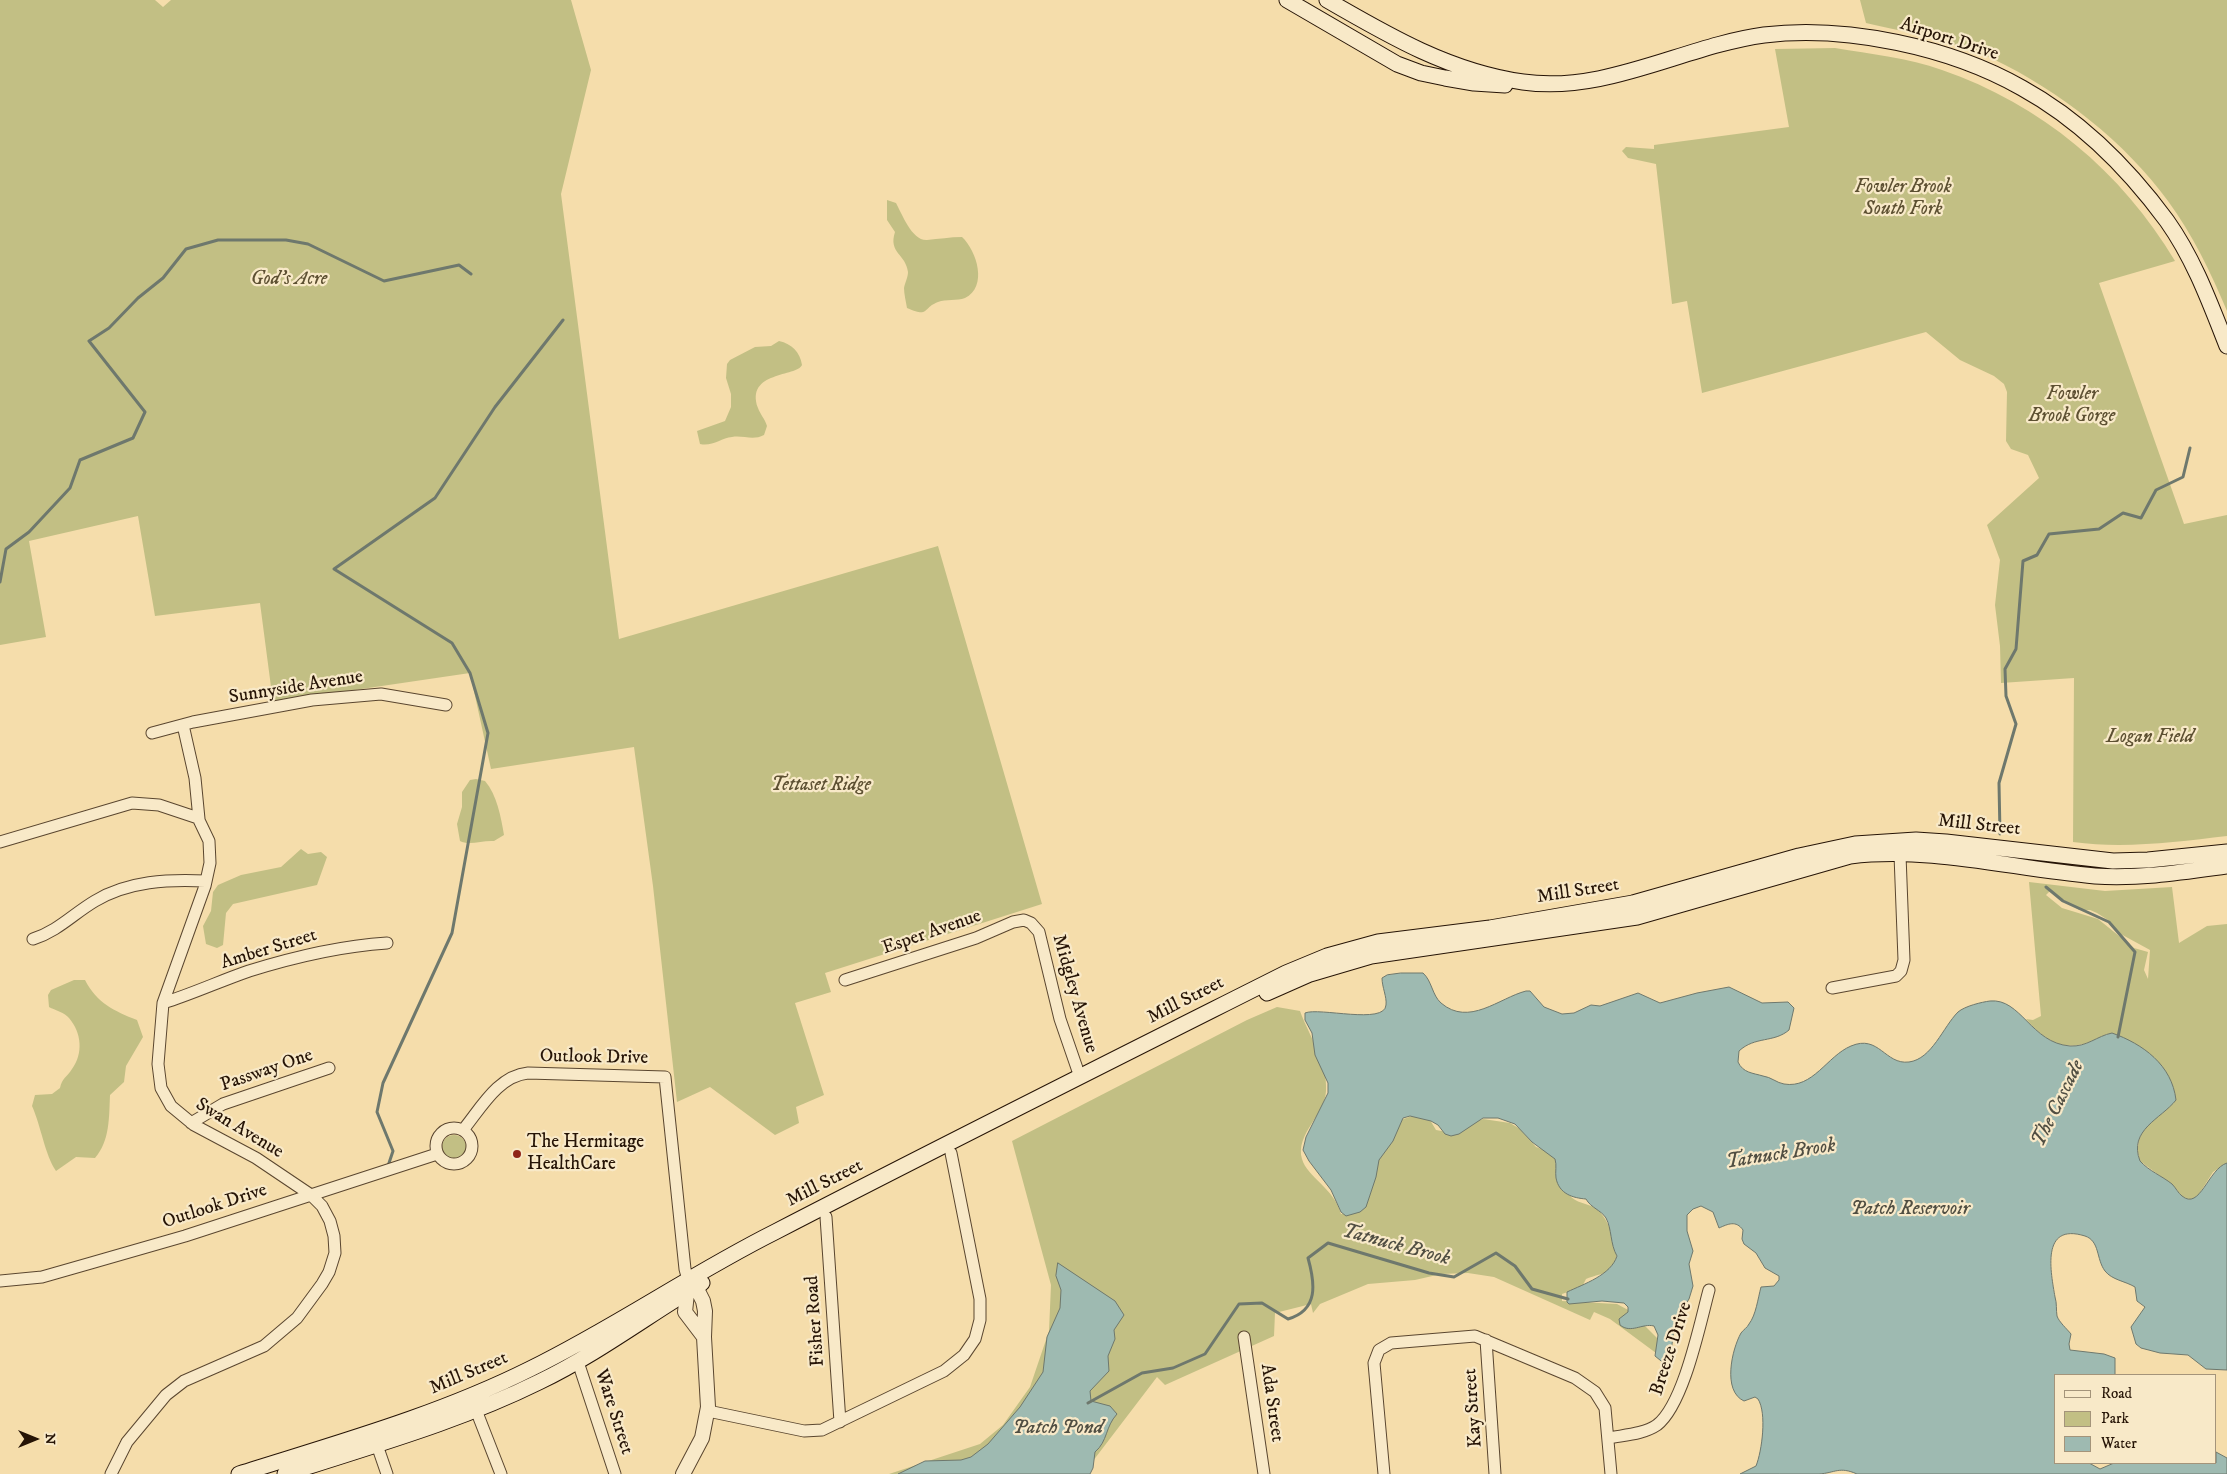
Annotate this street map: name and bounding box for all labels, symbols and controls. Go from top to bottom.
street label: Airport Drive [1897,13,2001,67]
park label: Fowler Brook South Fork [1854,177,1952,221]
park label: God's Acre [251,269,327,291]
park label: Fowler Brook Gorge [2029,384,2115,428]
street label: Sunnyside Avenue [227,666,365,710]
park label: Logan Field [2106,727,2194,749]
park label: Tettaset Ridge [771,775,871,797]
street label: Mill Street [1937,810,2021,842]
street label: Mill Street [1535,874,1621,910]
street label: Esper Avenue [880,905,984,961]
street label: Amber Street [218,925,320,975]
street label: Midgley Avenue [1046,932,1102,1056]
street label: Mill Street [1144,972,1228,1030]
street label: Passway One [218,1045,316,1097]
street label: Outlook Drive [540,1046,648,1070]
water label: The Cascade [2028,1057,2090,1151]
street label: Swan Avenue [191,1094,287,1164]
place label: The Hermitage HealthCare [527,1132,644,1176]
water label: Tatnuck Brook [1725,1135,1837,1175]
marker: The Hermitage HealthCare [511,1148,523,1160]
street label: Mill Street [783,1155,867,1213]
street label: Outlook Drive [160,1179,270,1235]
water label: Patch Reservoir [1850,1198,1970,1222]
water label: Tatnuck Brook [1340,1220,1452,1272]
street label: Fisher Road [801,1275,831,1367]
street label: Breeze Drive [1646,1299,1698,1399]
street label: Mill Street [426,1347,512,1401]
street label: Ada Street [1254,1362,1288,1444]
street label: Ware Street [589,1366,637,1458]
street label: Kay Street [1460,1368,1488,1448]
legend [2054,1374,2217,1464]
text: Road [2101,1384,2132,1403]
text: Park [2101,1409,2129,1428]
north arrow [10,1414,60,1464]
water label: Patch Pond [1013,1417,1103,1441]
text: N [41,1433,59,1445]
text: Water [2101,1434,2137,1453]

